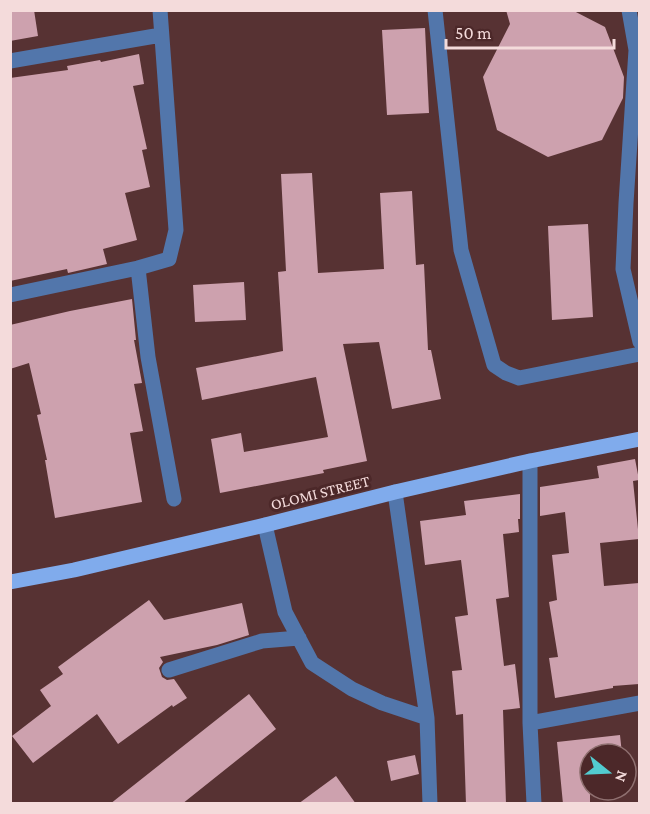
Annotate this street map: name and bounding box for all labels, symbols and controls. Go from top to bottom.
scale bar [446,12,614,50]
text: 50 m [455,23,492,43]
street label: OLOMI STREET [269,472,372,513]
north arrow [578,742,638,802]
text: N [612,769,632,784]

